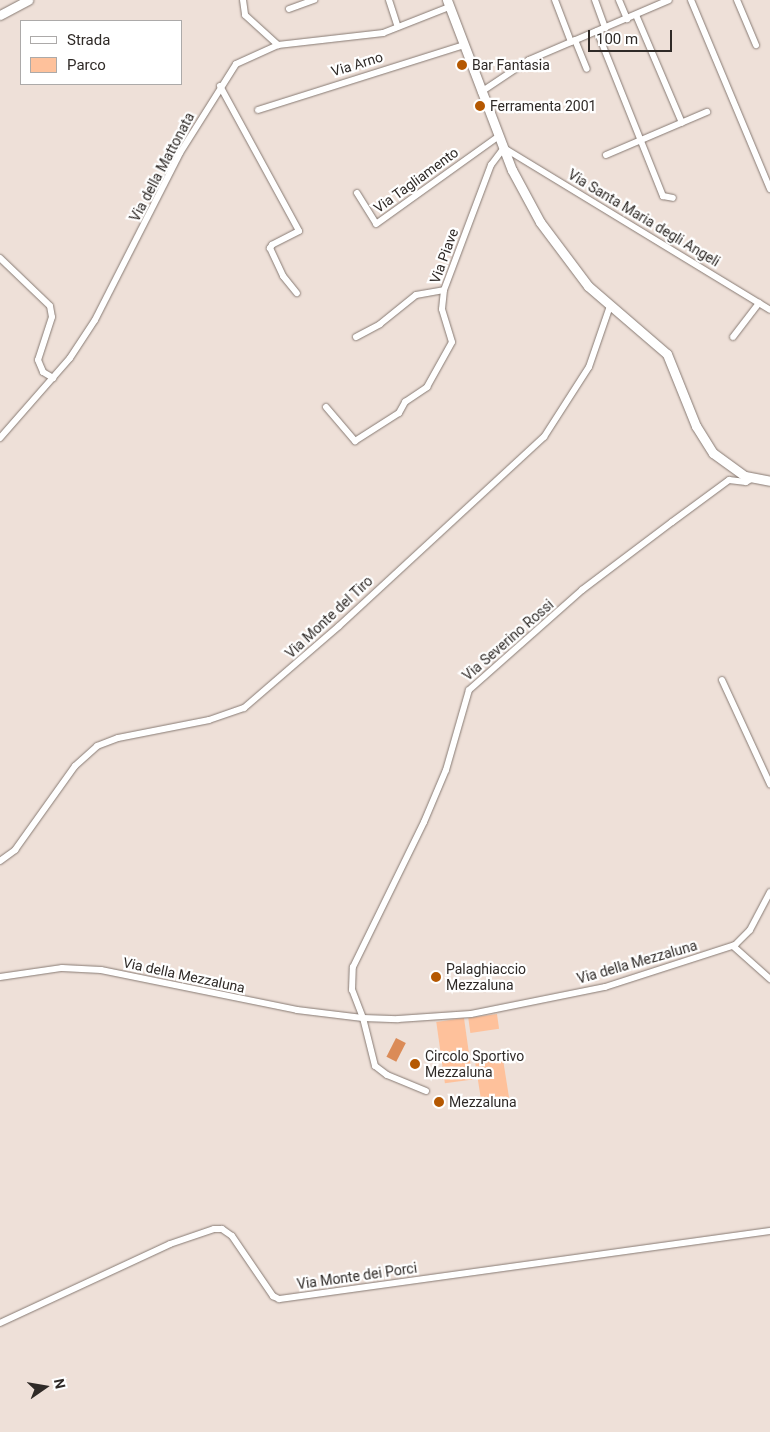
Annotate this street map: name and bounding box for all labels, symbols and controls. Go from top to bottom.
legend [20,20,182,85]
scale bar [590,20,674,52]
text: 100 m [596,30,638,48]
text: Strada [67,31,110,49]
street label: Via Arno [329,48,385,80]
text: Parco [67,56,106,74]
place label: Bar Fantasia [472,57,550,73]
marker: Bar Fantasia [456,59,468,71]
place label: Ferramenta 2001 [490,98,596,114]
marker: Ferramenta 2001 [474,100,486,112]
street label: Via della Mattonata [126,110,198,224]
street label: Via Tagliamento [370,144,462,216]
street label: Via Santa Maria degli Angeli [565,166,723,270]
street label: Via Piave [426,226,462,286]
street label: Via Monte del Tiro [282,572,376,662]
street label: Via Severino Rossi [459,596,557,684]
street label: Via della Mezzaluna [575,937,699,987]
street label: Via della Mezzaluna [121,954,247,996]
place label: Palaghiaccio Mezzaluna [446,961,526,994]
marker: Palaghiaccio Mezzaluna [430,971,442,983]
place label: Circolo Sportivo Mezzaluna [425,1048,524,1080]
marker: Circolo Sportivo Mezzaluna [409,1058,421,1070]
place label: Mezzaluna [449,1094,517,1110]
marker: Mezzaluna [433,1096,445,1108]
street label: Via Monte dei Porci [296,1259,418,1293]
north arrow [20,1362,70,1412]
text: N [51,1377,69,1390]

